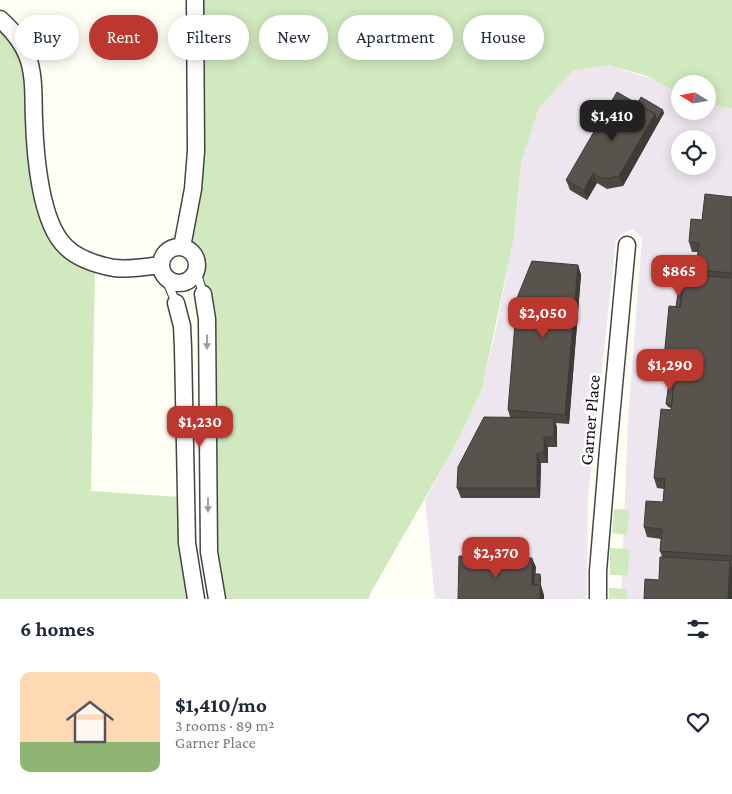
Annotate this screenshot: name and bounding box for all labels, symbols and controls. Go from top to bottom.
chip: Buy [15,15,79,60]
chip: Rent [89,15,158,60]
chip: Filters [168,15,249,60]
chip: New [259,15,328,60]
chip: Apartment [338,15,453,60]
chip: House [463,15,544,60]
north arrow [671,75,716,120]
map controls [671,75,716,175]
pin: $1,410 [571,100,653,142]
text: $1,410 [591,107,633,124]
button: locate [671,130,716,175]
pin: $865 [649,254,709,297]
text: $865 [662,262,696,279]
pin: $2,050 [502,296,584,339]
text: $2,050 [519,304,567,321]
one-way arrow [203,335,211,351]
pin: $1,290 [629,348,711,391]
text: $1,290 [648,356,692,373]
street label: Garner Place [576,374,604,466]
pin: $1,230 [159,406,241,448]
text: $1,230 [178,413,222,430]
one-way arrow [204,497,212,513]
pin: $2,370 [455,536,537,579]
text: $2,370 [473,544,519,561]
icon: filters [684,615,712,643]
text: 6 homes [20,617,95,641]
icon: home [60,692,120,752]
text: $1,410/mo [175,693,267,717]
icon: heart [684,708,712,736]
text: 3 rooms · 89 m² [175,717,274,734]
text: Garner Place [175,734,256,751]

